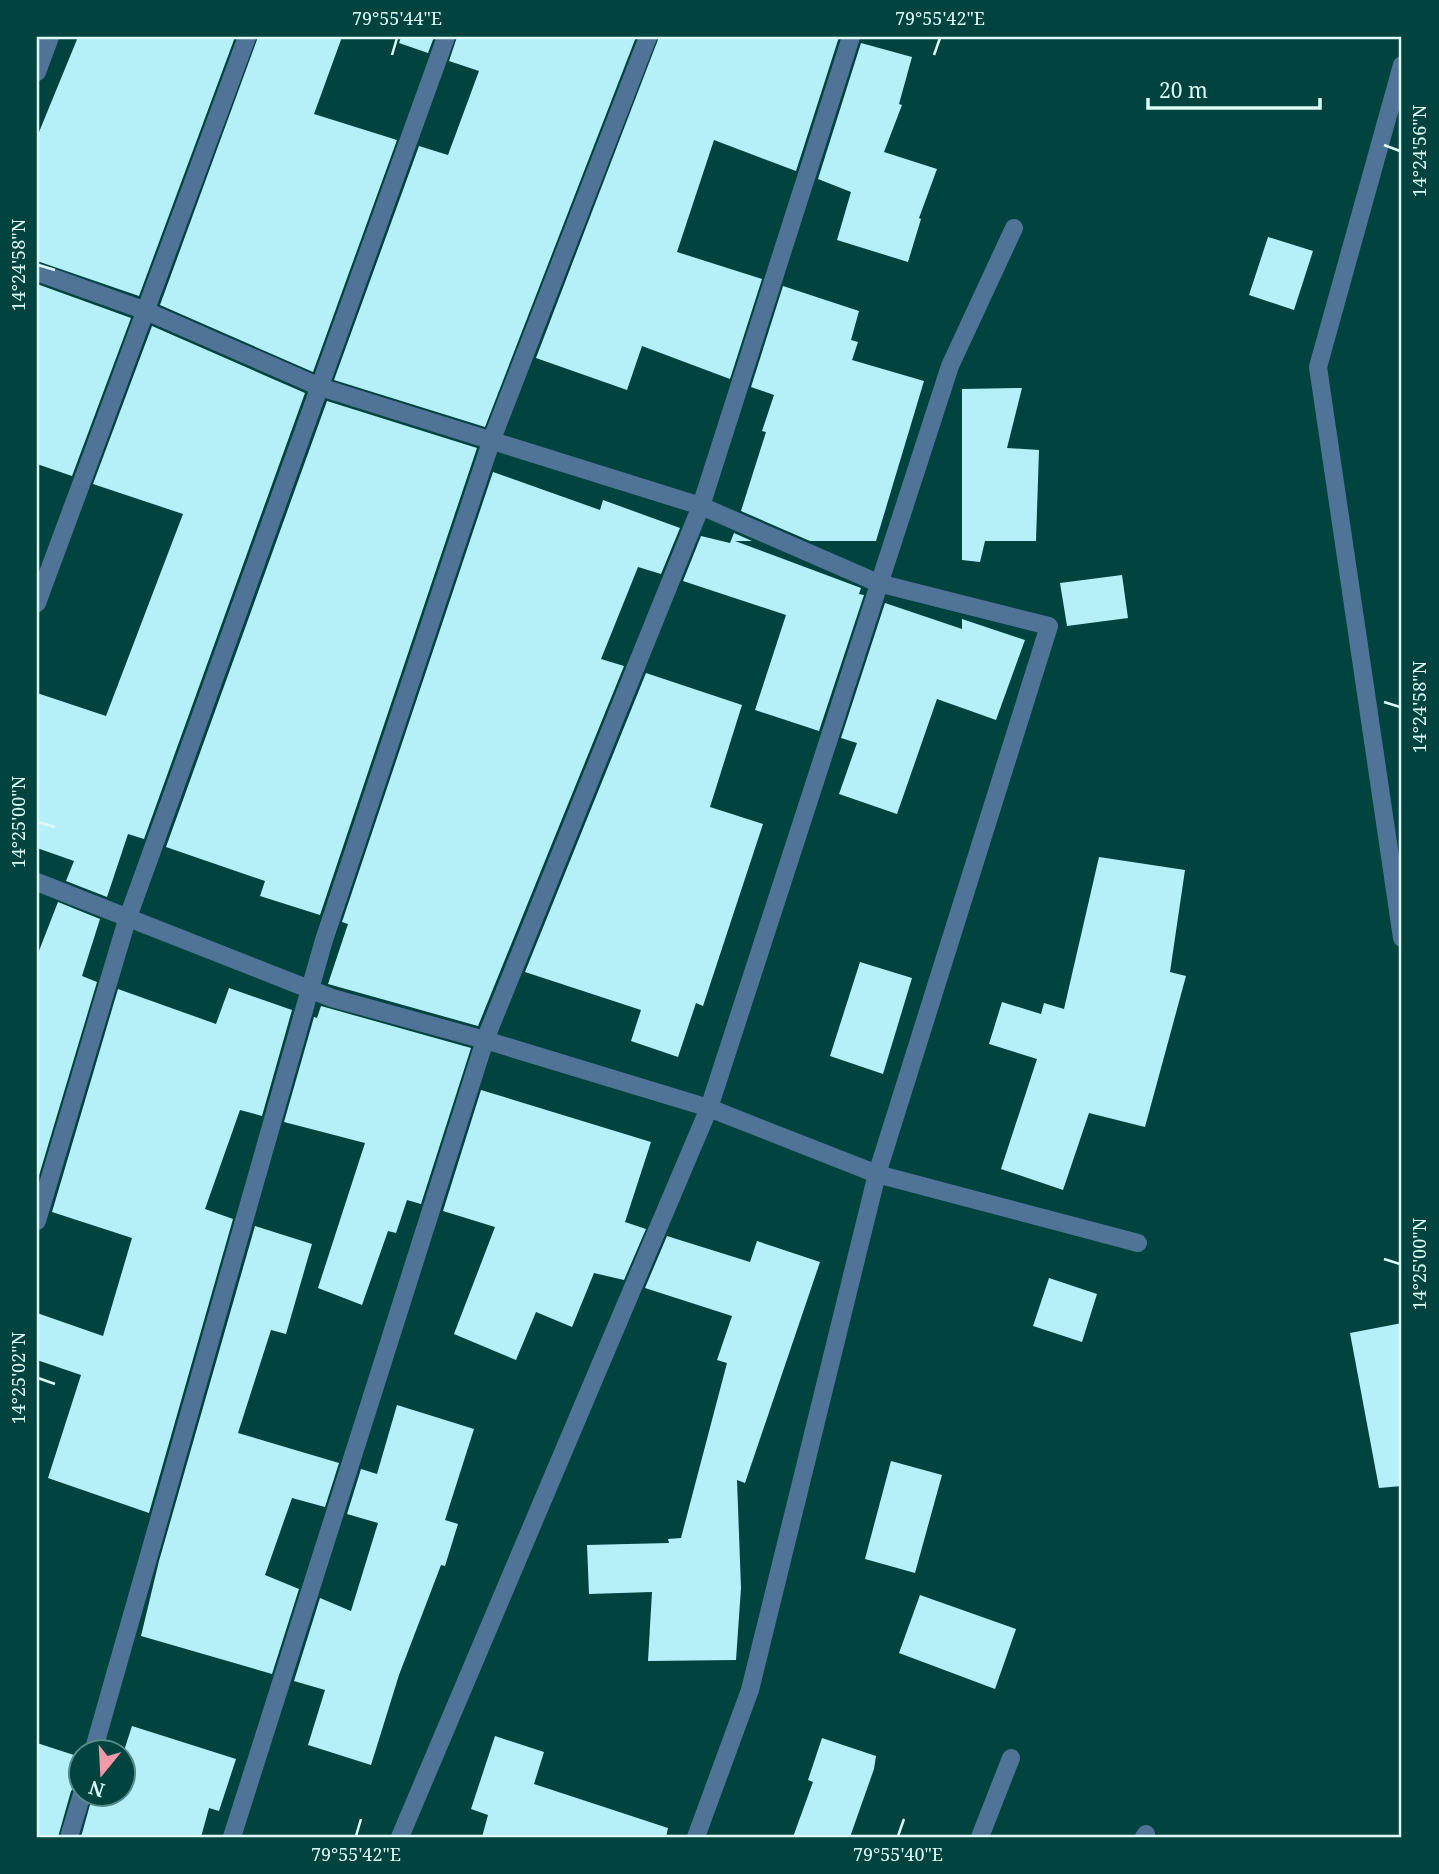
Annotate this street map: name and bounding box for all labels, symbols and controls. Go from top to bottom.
text: 79°55'44"E [352,6,442,30]
text: 79°55'42"E [895,6,985,30]
scale bar [1148,66,1320,110]
text: 20 m [1159,76,1208,104]
text: 14°24'56"N [1407,104,1431,197]
text: 14°24'58"N [6,218,30,311]
text: 14°24'58"N [1407,660,1431,753]
text: 14°25'00"N [6,775,30,868]
text: 14°25'00"N [1407,1217,1431,1310]
text: 14°25'02"N [6,1331,30,1424]
north arrow [66,1738,136,1808]
text: N [86,1774,108,1804]
text: 79°55'42"E [311,1842,401,1866]
text: 79°55'40"E [853,1842,943,1866]

